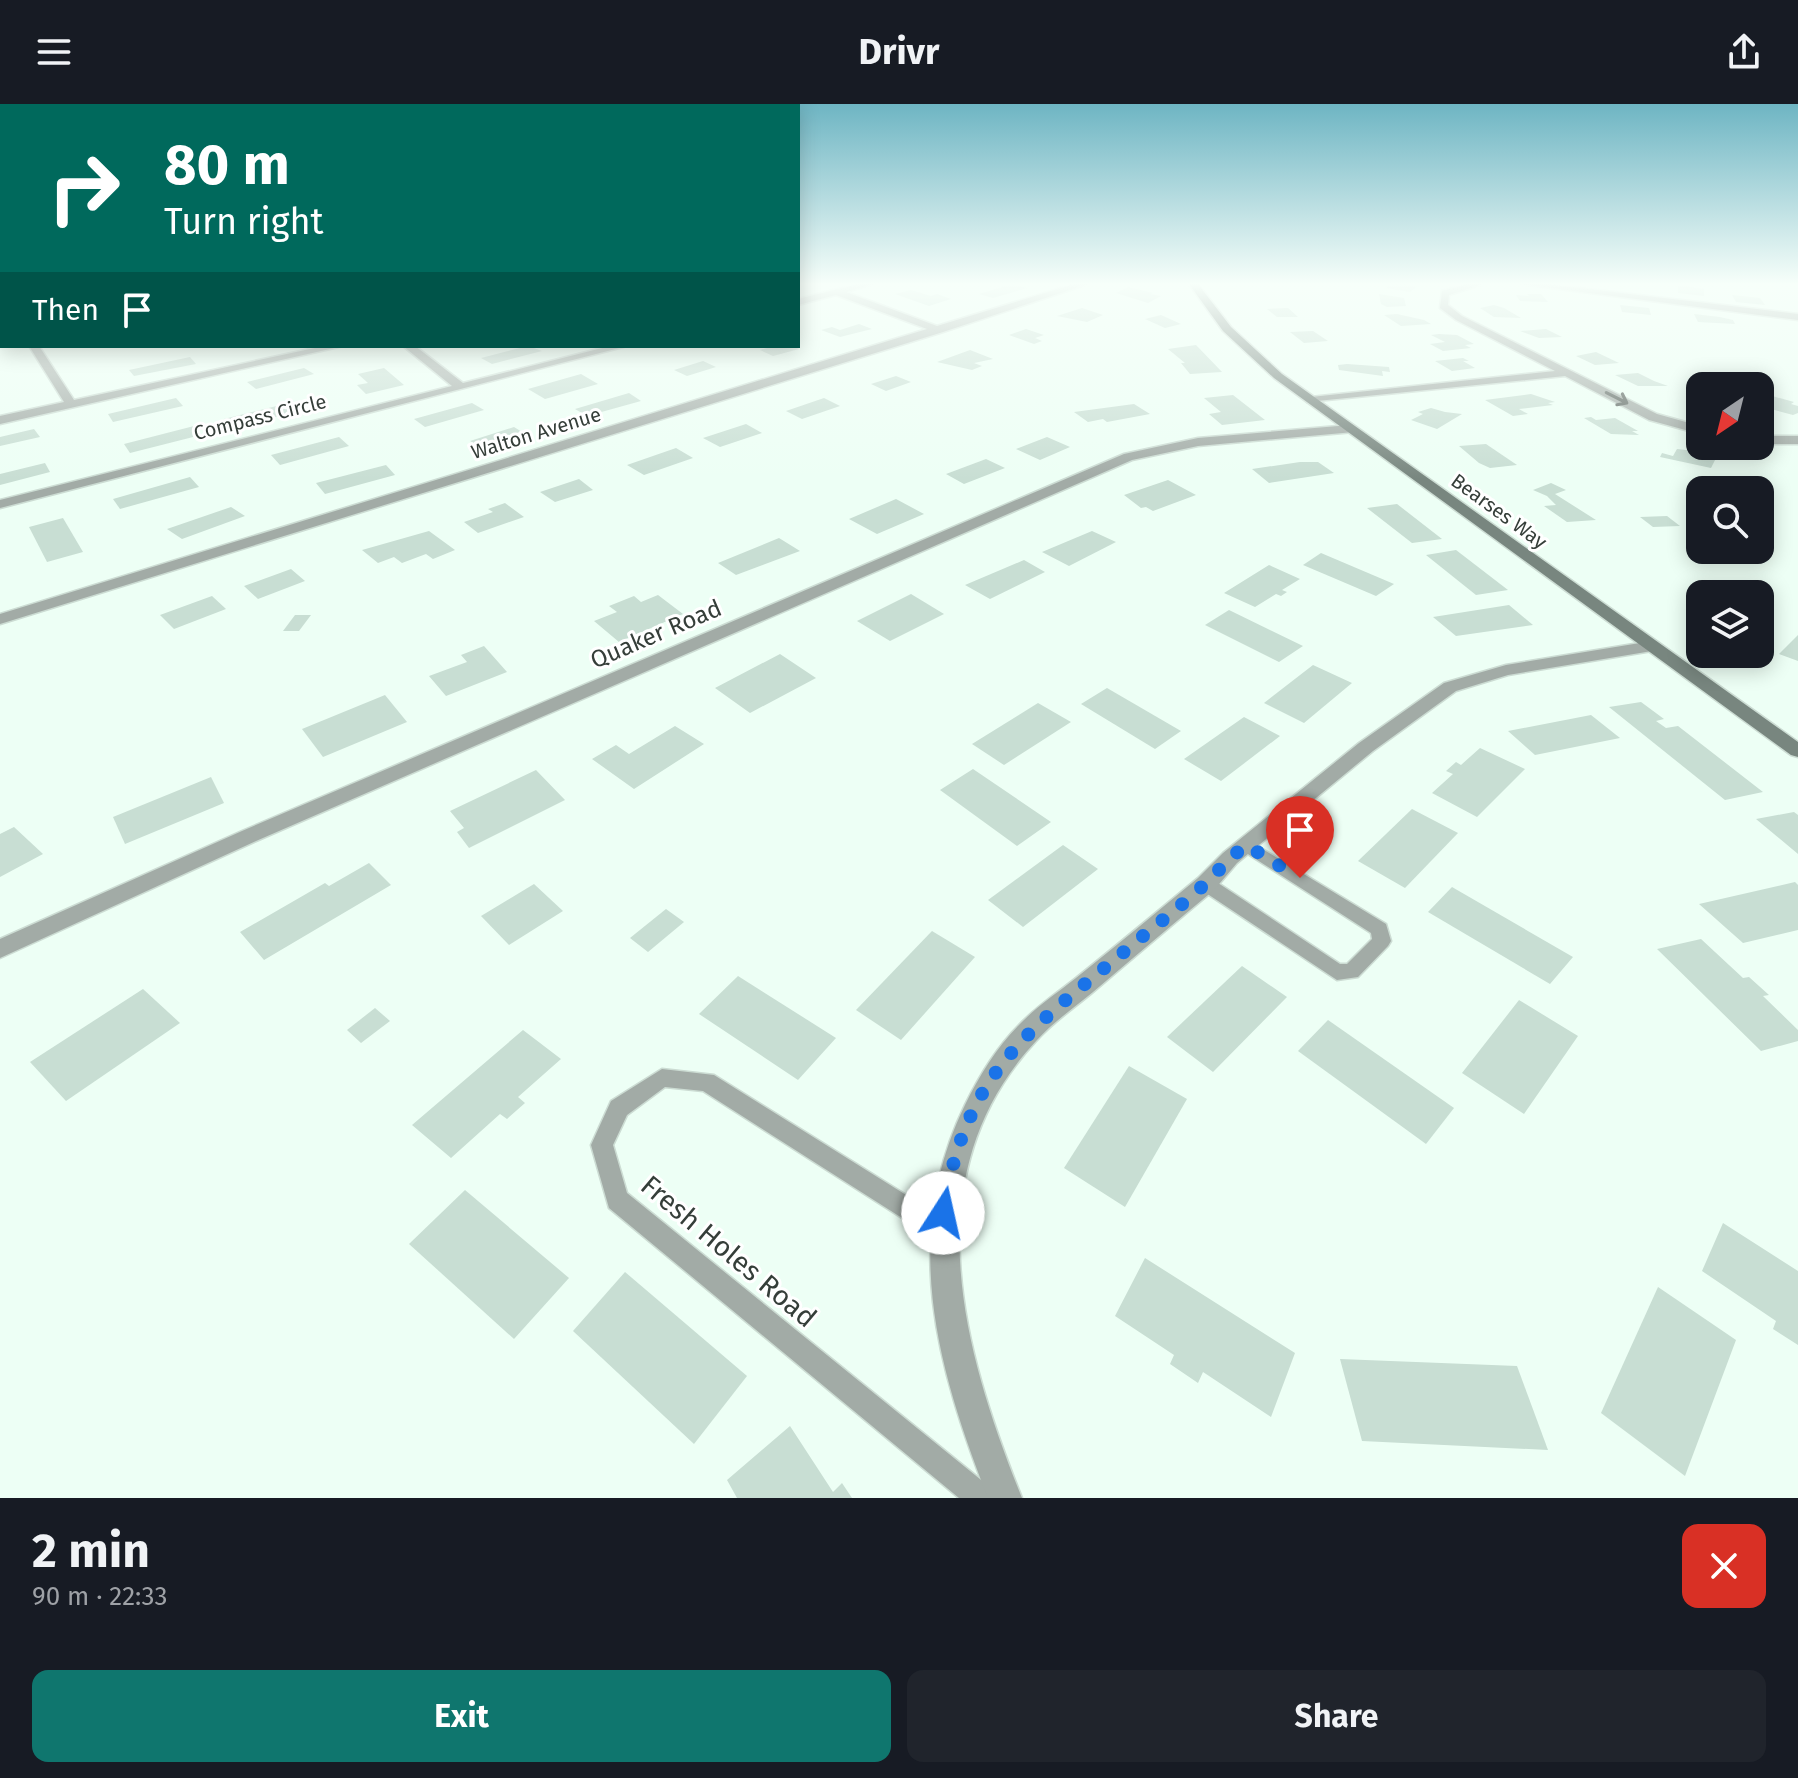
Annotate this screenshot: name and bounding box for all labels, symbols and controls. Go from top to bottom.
icon: menu [32,30,76,74]
text: Drivr [859,30,939,74]
icon: share [1722,30,1766,74]
text: 80 m [164,132,290,199]
icon: right [32,136,136,240]
text: Turn right [164,200,324,244]
icon: arrive [115,288,159,332]
text: Then [32,292,99,328]
north arrow [1686,372,1774,460]
map controls [1686,372,1774,668]
street label: Compass Circle [191,389,329,445]
one-way arrow [1605,391,1629,407]
street label: Walton Avenue [468,402,604,464]
street label: Bearses Way [1446,468,1552,554]
button: search [1686,476,1774,564]
button: layers [1686,580,1774,668]
street label: Quaker Road [586,594,726,674]
pin [1266,796,1334,878]
icon: arrive [1278,808,1322,852]
street label: Fresh Holes Road [634,1168,823,1334]
position arrow [901,1171,985,1255]
text: 2 min [32,1522,150,1580]
button: close [1682,1524,1766,1608]
text: 90 m · 22:33 [32,1581,168,1612]
button: Exit [32,1670,891,1762]
button: Share [907,1670,1766,1762]

